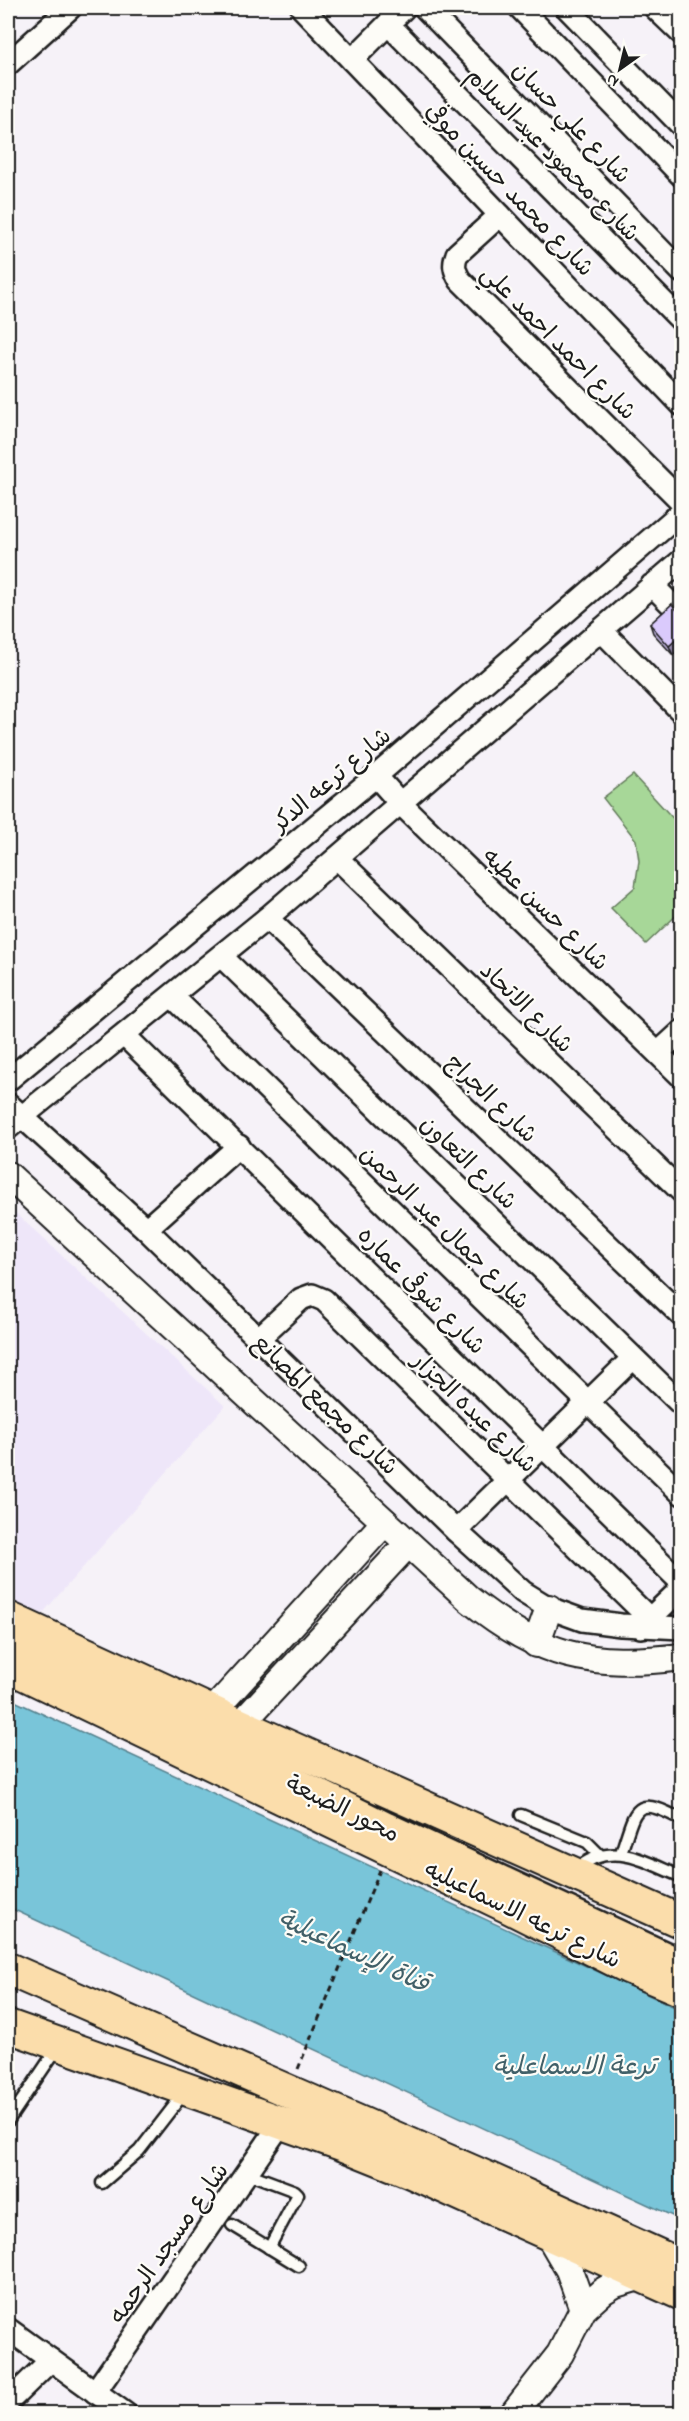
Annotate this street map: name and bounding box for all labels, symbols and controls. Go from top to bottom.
north arrow [590,39,650,99]
street label: شارع علي حسان [502,55,638,194]
street label: شارع محمود عبد السلام [456,61,646,251]
text: N [601,67,624,93]
street label: شارع محمد حسين موفي [416,96,601,286]
street label: شارع احمد احمد علي [471,258,643,430]
street label: شارع ترعه الدكر [264,720,400,843]
street label: شارع حسن عطيه [473,841,616,981]
street label: شارع الاتحاد [470,955,580,1063]
street label: شارع الجراج [436,1047,544,1153]
street label: شارع التعاون [411,1108,524,1219]
street label: شارع جمال عبد الرحمن [350,1138,536,1319]
street label: شارع شوقى عماره [348,1220,492,1364]
street label: شارع مجمع المصانع [243,1327,405,1485]
street label: شارع عبده الجزار [401,1344,544,1483]
street label: محور الضبعة [279,1768,405,1853]
street label: شارع ترعه الاسماعيليه [418,1853,626,1979]
water label: قناة الإسماعيلية [271,1901,437,2005]
water label: ترعة الاسماعلية [493,2049,660,2087]
street label: شارع مسجد الرحمه [101,2156,239,2332]

